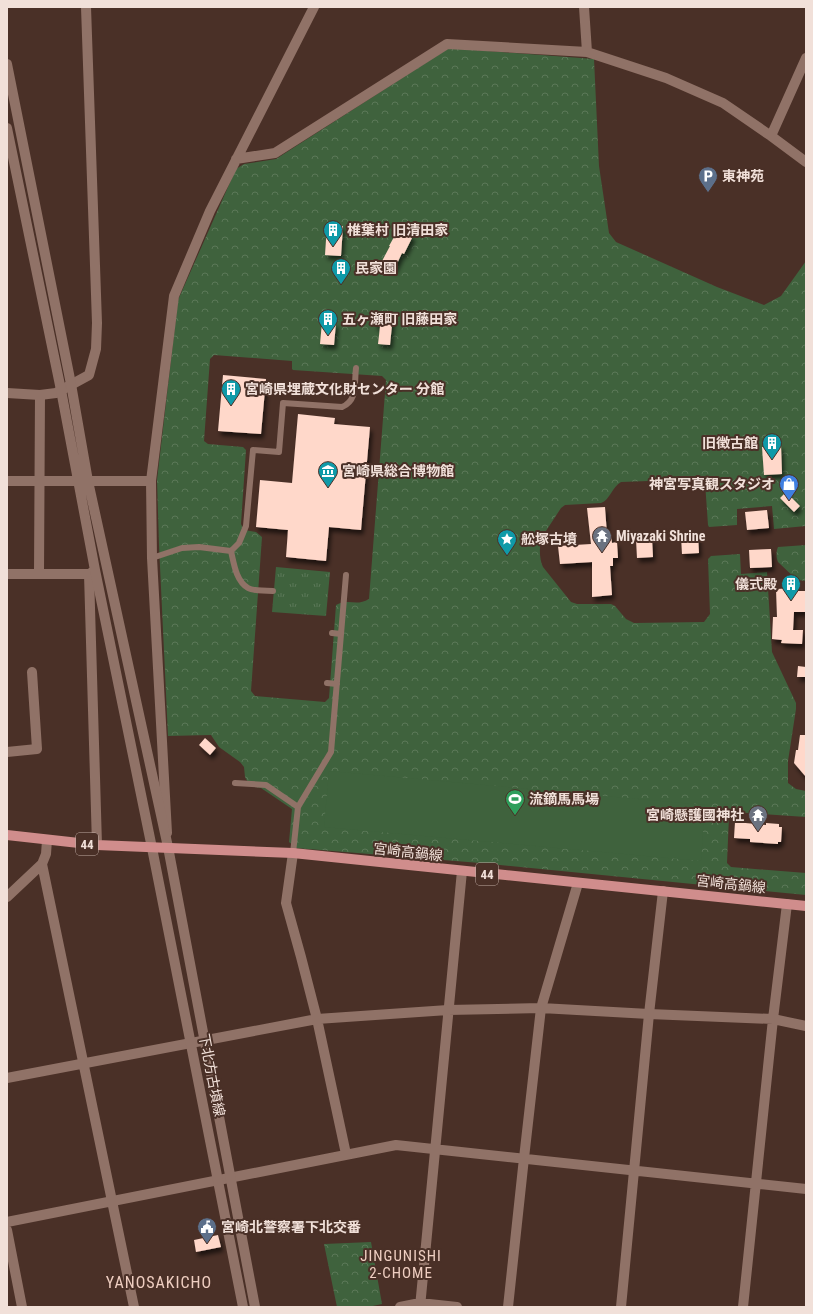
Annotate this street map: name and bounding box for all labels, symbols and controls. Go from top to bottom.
parking icon: 東神苑 [697,165,719,193]
place label: 東神苑 [722,168,764,184]
building icon: 椎葉村 旧清田家 [322,219,344,247]
place label: 椎葉村 旧清田家 [347,222,448,238]
building icon: 民家園 [330,257,352,285]
place label: 民家園 [355,260,397,276]
building icon: 五ヶ瀬町 旧藤田家 [317,308,339,336]
place label: 五ヶ瀬町 旧藤田家 [342,311,457,327]
building icon: 宮崎県埋蔵文化財センター 分館 [220,378,242,406]
place label: 宮崎県埋蔵文化財センター 分館 [245,381,444,397]
building icon: 旧徴古館 [761,432,783,460]
place label: 旧徴古館 [702,435,758,451]
museum icon: 宮崎県総合博物館 [317,460,339,488]
place label: 宮崎県総合博物館 [342,463,454,479]
shop icon: 神宮写真観スタジオ [778,473,800,501]
place label: 神宮写真観スタジオ [649,476,775,492]
temple icon: Miyazaki Shrine [591,525,613,553]
place icon: 舩塚古墳 [496,528,518,556]
place label: Miyazaki Shrine [616,528,706,544]
place label: 舩塚古墳 [521,531,577,547]
building icon: 儀式殿 [780,573,802,601]
place label: 儀式殿 [735,576,777,592]
sports icon: 流鏑馬馬場 [504,788,526,816]
place label: 流鏑馬馬場 [529,791,599,807]
temple icon: 宮崎懸護國神社 [747,804,769,832]
place label: 宮崎懸護國神社 [646,807,744,823]
road number: 44 [76,833,98,855]
street label: 宮崎高鍋線 [372,840,444,864]
road number: 44 [476,863,498,885]
street label: 宮崎高鍋線 [695,872,767,896]
street label: 下北方古墳線 [196,1032,228,1118]
public building icon: 宮崎北警察署下北交番 [196,1216,218,1244]
place label: 宮崎北警察署下北交番 [221,1219,361,1235]
district label: JINGUNISHI 2-CHOME [360,1247,442,1282]
district label: YANOSAKICHO [106,1273,212,1292]

